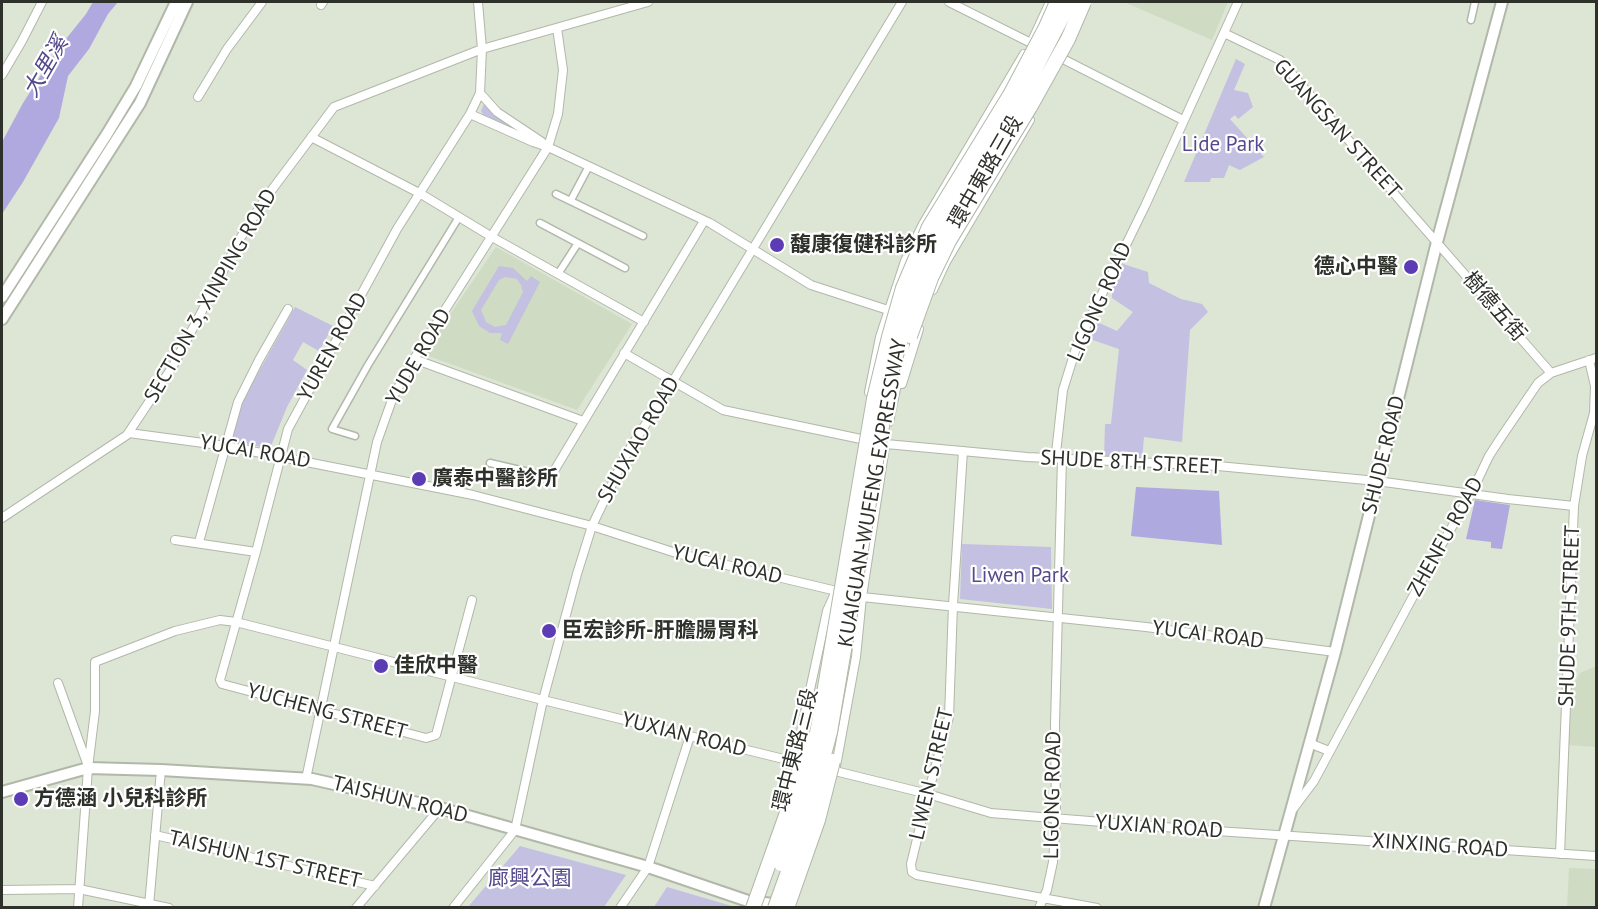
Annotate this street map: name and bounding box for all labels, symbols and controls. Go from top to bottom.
water label: 大里溪 [18,32,74,102]
street label: GUANGSAN STREET [1268,54,1406,204]
street label: 環中東路三段 [944,111,1028,233]
park label: Lide Park [1182,132,1264,158]
street label: SECTION 3, XINPING ROAD [139,185,283,407]
place label: 馥康復健科診所 [790,232,937,258]
marker: 馥康復健科診所 [768,236,786,254]
street label: LIGONG ROAD [1062,238,1138,366]
place label: 德心中醫 [1314,254,1398,280]
marker: 德心中醫 [1402,258,1420,276]
street label: 樹德五街 [1457,267,1531,347]
street label: YUREN ROAD [293,288,373,406]
street label: YUDE ROAD [381,304,457,410]
street label: KUAIGUAN-WUFENG EXPRESSWAY [833,337,913,649]
street label: SHUXIAO ROAD [593,373,685,507]
street label: SHUDE ROAD [1357,393,1411,517]
street label: YUCAI ROAD [198,430,312,474]
street label: SHUDE 8TH STREET [1040,446,1222,480]
place label: 廣泰中醫診所 [432,466,558,492]
marker: 廣泰中醫診所 [410,470,428,488]
street label: ZHENFU ROAD [1403,473,1489,601]
street label: SHUDE 9TH STREET [1554,525,1586,707]
street label: YUCAI ROAD [669,540,785,590]
park label: Liwen Park [971,563,1069,589]
street label: YUCAI ROAD [1151,616,1265,654]
place label: 臣宏診所-肝膽腸胃科 [562,618,759,644]
marker: 臣宏診所-肝膽腸胃科 [540,622,558,640]
place label: 佳欣中醫 [394,653,478,679]
marker: 佳欣中醫 [372,657,390,675]
street label: YUCHENG STREET [244,678,410,746]
street label: 環中東路三段 [769,686,823,814]
street label: LIWEN STREET [905,705,959,843]
street label: YUXIAN ROAD [619,707,749,763]
street label: LIGONG ROAD [1039,731,1067,859]
street label: TAISHUN ROAD [330,771,470,829]
place label: 方德涵 小兒科診所 [34,786,207,812]
marker: 方德涵 小兒科診所 [12,790,30,808]
street label: YUXIAN ROAD [1094,810,1224,844]
street label: TAISHUN 1ST STREET [166,826,364,894]
street label: XINXING ROAD [1371,829,1509,863]
park label: 廊興公園 [488,866,572,892]

